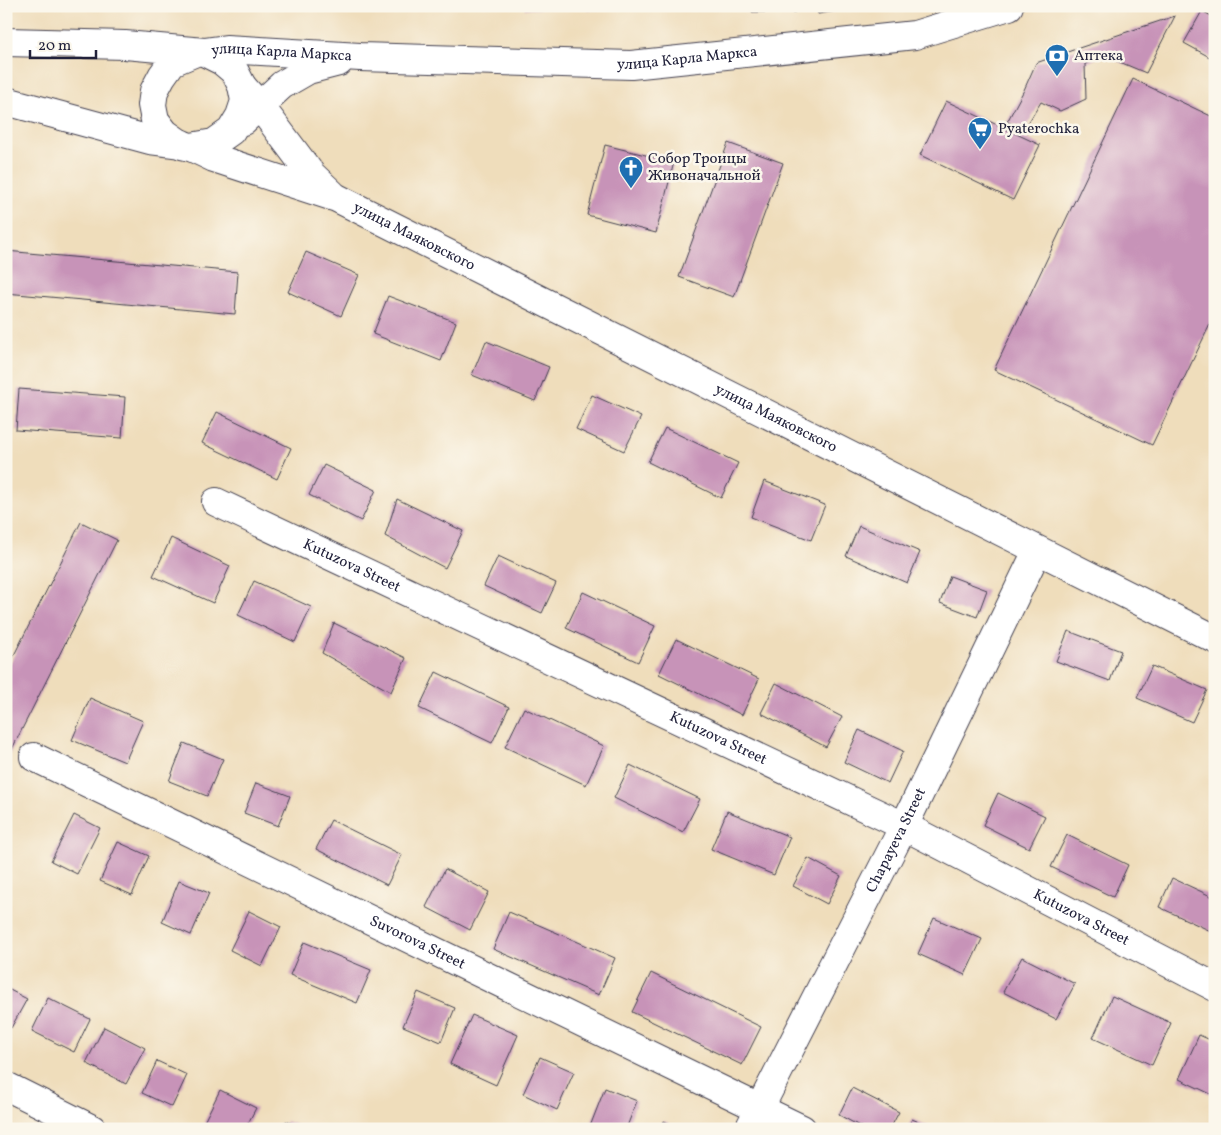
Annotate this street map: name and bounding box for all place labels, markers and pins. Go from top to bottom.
bank icon: Аптека [1044,43,1070,77]
place label: Аптека [1074,46,1123,67]
supermarket icon: Pyaterochka [967,116,993,150]
place label: Pyaterochka [998,119,1079,140]
place label: Собор Троицы Живоначальной [648,149,761,187]
church icon: Собор Троицы Живоначальной [618,155,644,189]

